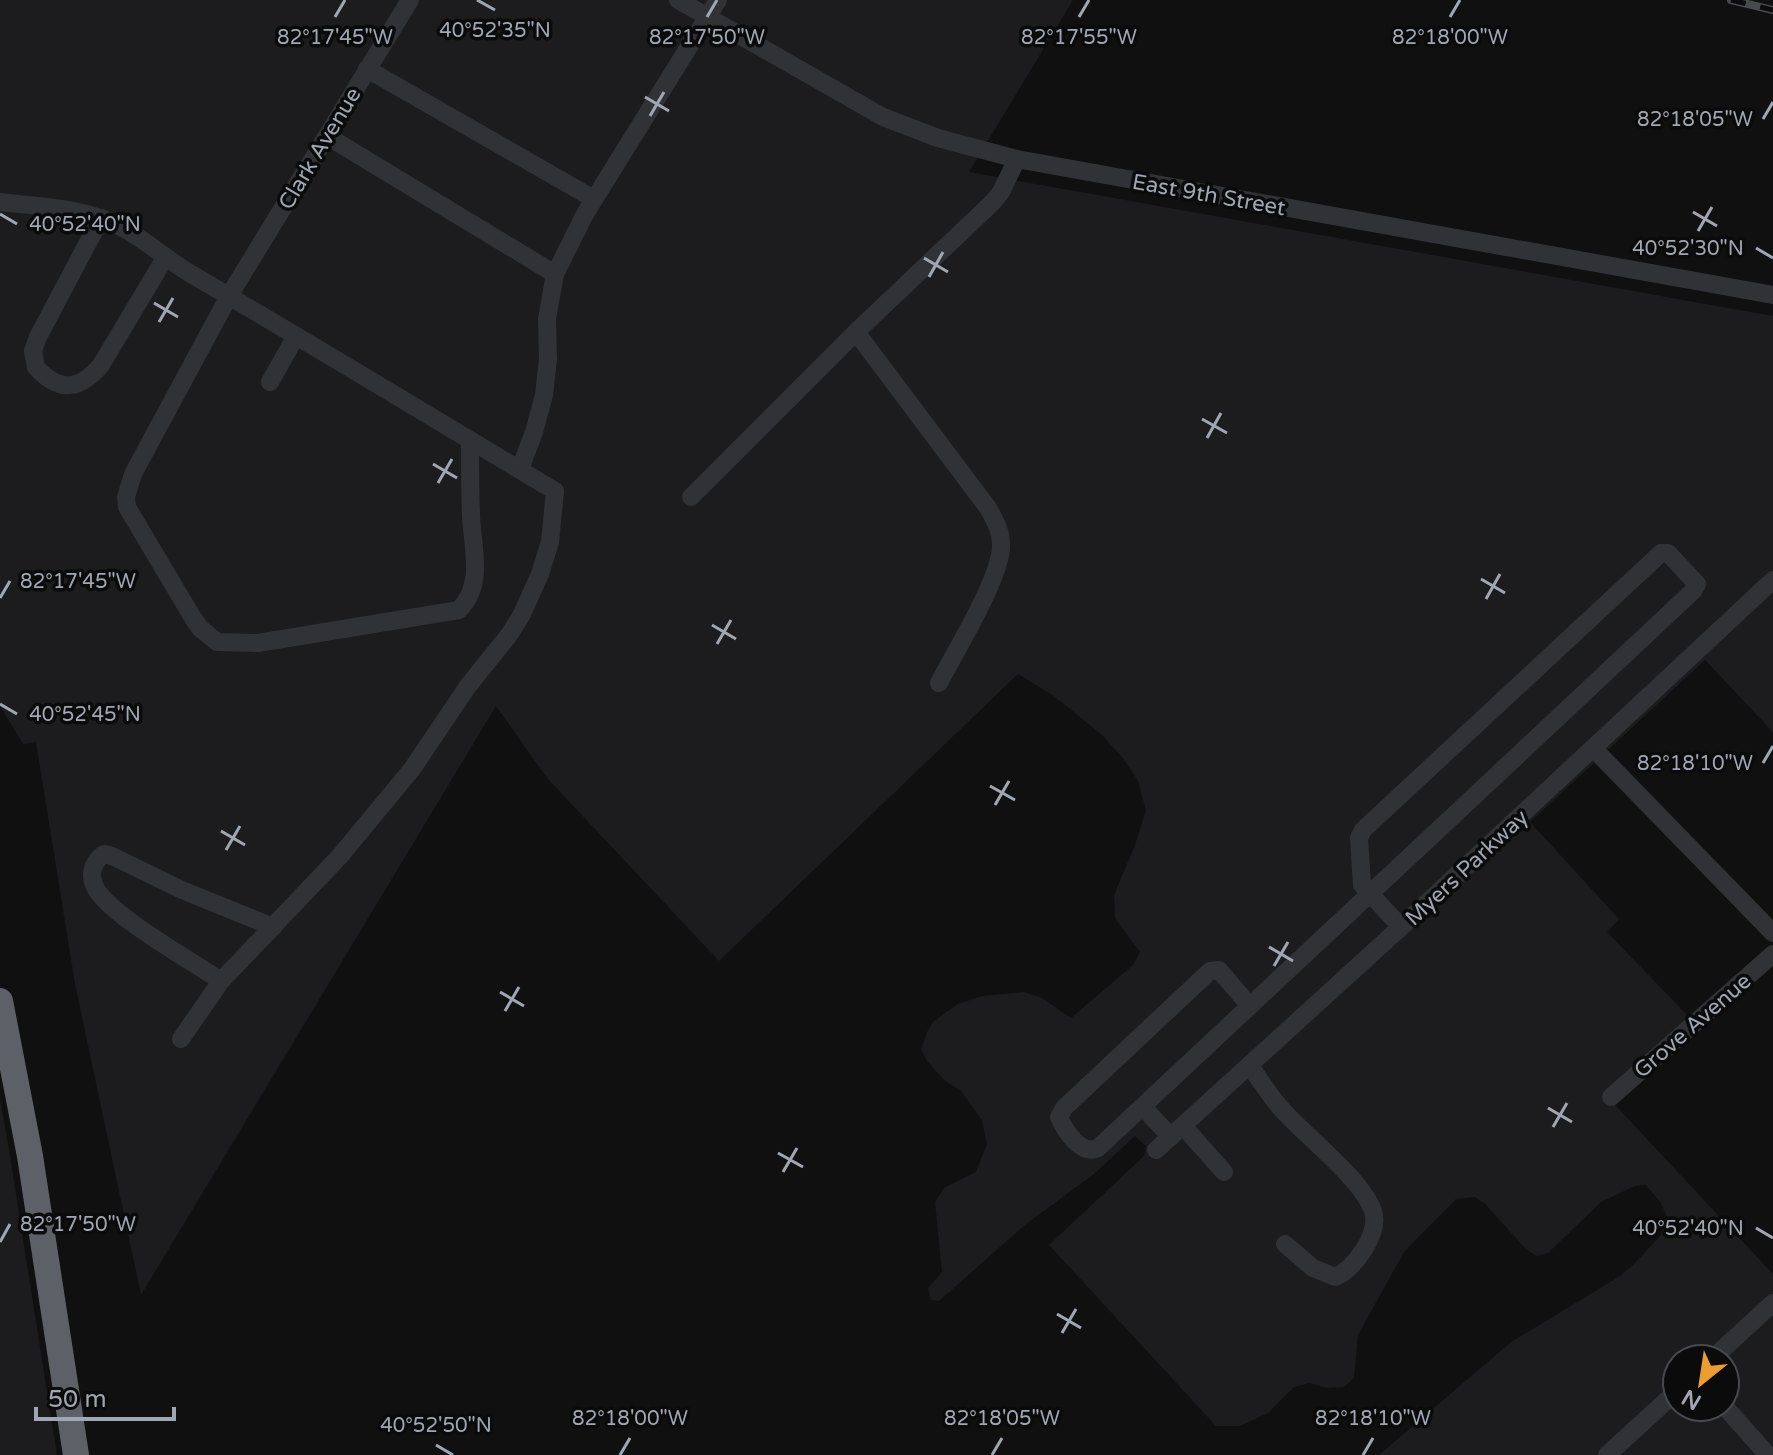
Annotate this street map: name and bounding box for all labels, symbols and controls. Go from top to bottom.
text: 40°52'35"N [439,19,551,43]
text: 82°17'45"W [277,26,393,50]
text: 82°17'50"W [649,26,765,50]
text: 82°17'55"W [1021,26,1137,50]
text: 82°18'00"W [1392,26,1508,50]
street label: Clark Avenue [273,83,367,214]
text: 82°18'05"W [1637,108,1753,132]
street label: East 9th Street [1130,169,1287,221]
text: 40°52'40"N [29,213,141,237]
text: 40°52'30"N [1632,237,1744,261]
text: 82°17'45"W [20,570,136,594]
text: 40°52'45"N [29,703,141,727]
text: 82°18'10"W [1637,752,1753,776]
street label: Myers Parkway [1400,804,1534,931]
street label: Grove Avenue [1629,968,1756,1084]
text: 82°17'50"W [20,1213,136,1237]
text: 40°52'40"N [1632,1217,1744,1241]
north arrow [1661,1343,1741,1423]
scale bar [36,1371,174,1421]
text: N [1677,1384,1706,1415]
text: 50 m [48,1385,106,1414]
text: 82°18'00"W [572,1407,688,1431]
text: 82°18'05"W [944,1407,1060,1431]
text: 82°18'10"W [1315,1407,1431,1431]
text: 40°52'50"N [380,1414,492,1438]

